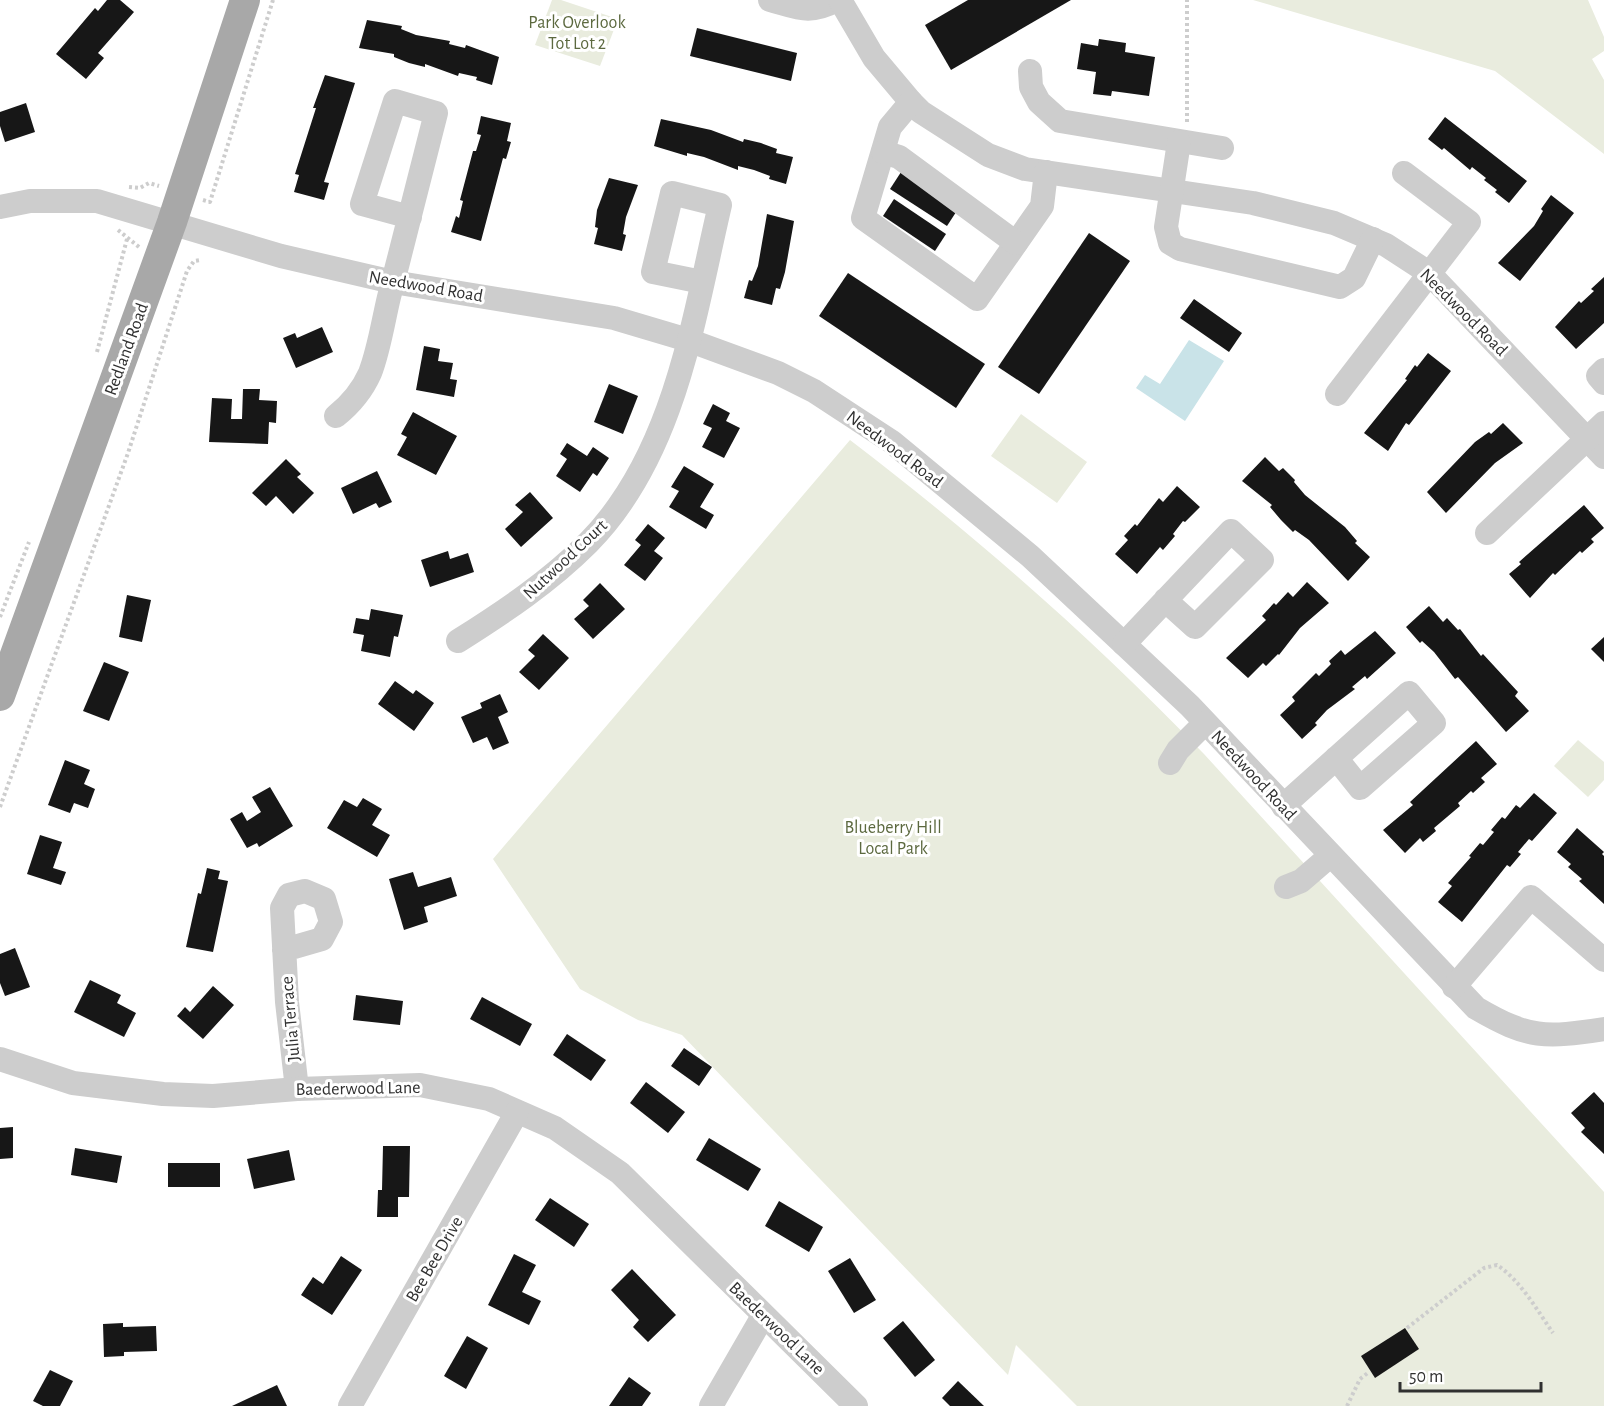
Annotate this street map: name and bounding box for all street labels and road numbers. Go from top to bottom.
street label: Needwood Road [1416,266,1510,360]
street label: Needwood Road [367,268,484,306]
street label: Redland Road [102,301,152,398]
street label: Needwood Road [843,408,946,492]
street label: Nutwood Court [520,516,611,603]
street label: Needwood Road [1207,727,1299,824]
street label: Julia Terrace [278,976,304,1062]
street label: Baederwood Lane [295,1079,421,1099]
street label: Bee Bee Drive [403,1214,467,1305]
street label: Baederwood Lane [725,1279,828,1379]

